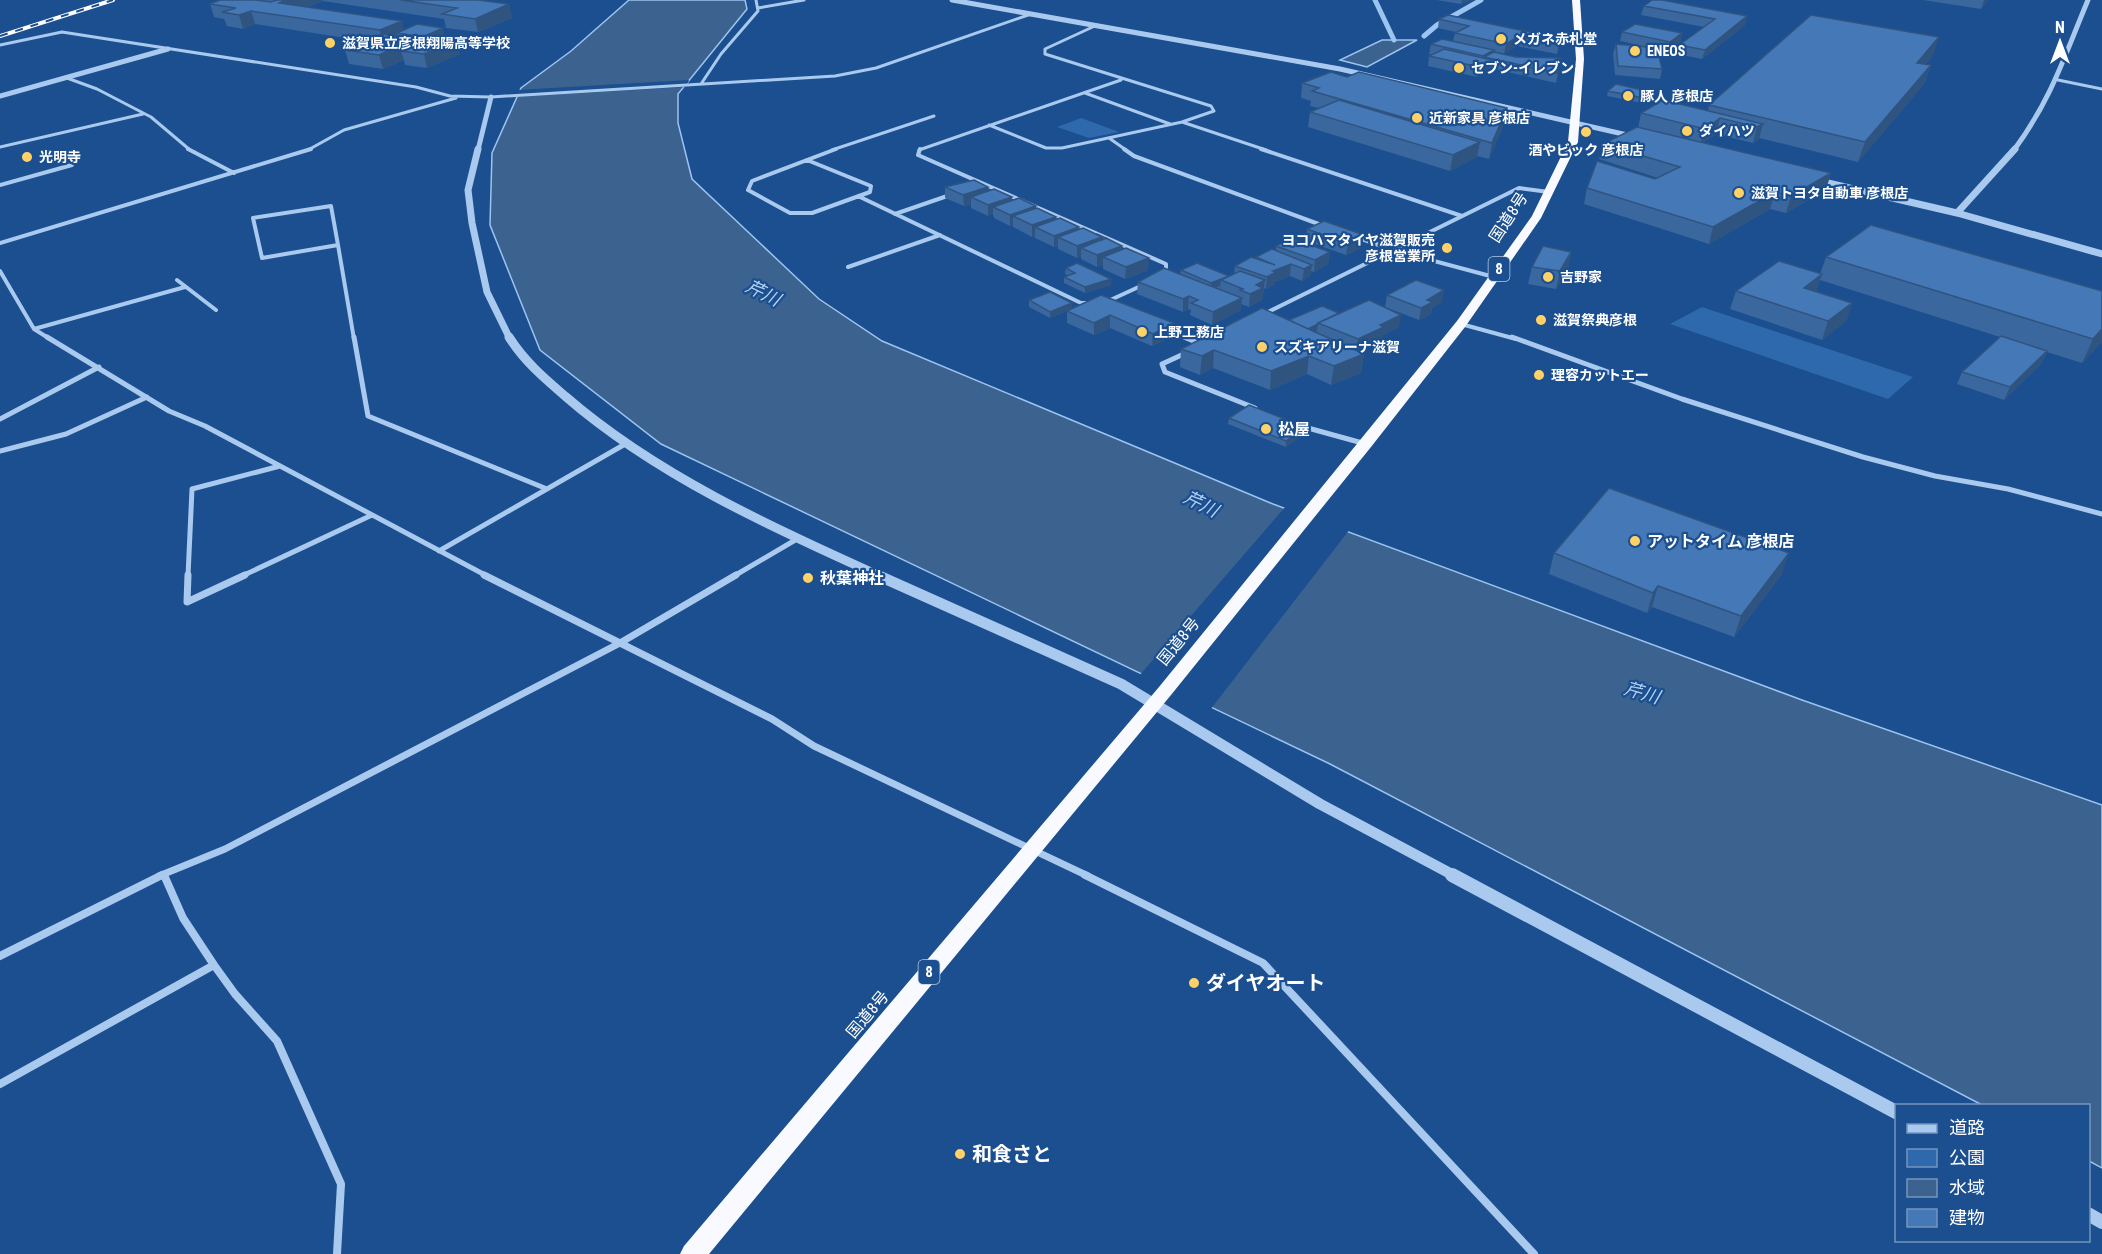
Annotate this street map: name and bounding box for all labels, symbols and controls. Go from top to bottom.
north arrow [2030,12,2090,72]
text: N [2055,18,2065,37]
place label: メガネ赤札堂 [1513,31,1597,47]
marker: メガネ赤札堂 [1494,32,1508,46]
place label: 滋賀県立彦根翔陽高等学校 [342,35,510,51]
marker: 滋賀県立彦根翔陽高等学校 [323,36,337,50]
place label: ENEOS [1647,43,1686,59]
marker: ENEOS [1628,44,1642,58]
place label: セブン-イレブン [1471,60,1574,76]
marker: セブン-イレブン [1452,61,1466,75]
place label: 豚人 彦根店 [1640,88,1713,104]
marker: 豚人 彦根店 [1621,89,1635,103]
place label: 近新家具 彦根店 [1429,110,1530,126]
marker: 近新家具 彦根店 [1410,111,1424,125]
place label: ダイハツ [1699,123,1755,139]
marker: ダイハツ [1680,124,1694,138]
marker: 酒やビック 彦根店 [1579,125,1593,139]
place label: 酒やビック 彦根店 [1528,142,1644,158]
place label: 光明寺 [39,149,81,165]
marker: 光明寺 [20,150,34,164]
place label: 滋賀トヨタ自動車 彦根店 [1751,185,1908,201]
marker: 滋賀トヨタ自動車 彦根店 [1732,186,1746,200]
street label: 国道8号 [1485,189,1532,246]
place label: ヨコハマタイヤ滋賀販売 彦根営業所 [1281,232,1435,264]
marker: ヨコハマタイヤ滋賀販売 彦根営業所 [1440,241,1454,255]
road number: 8 [1488,257,1510,281]
place label: 吉野家 [1560,269,1602,285]
marker: 吉野家 [1541,270,1555,284]
water label: 芹川 [742,275,786,311]
place label: 滋賀祭典彦根 [1553,312,1637,328]
marker: 滋賀祭典彦根 [1534,313,1548,327]
place label: 上野工務店 [1154,324,1224,340]
marker: 上野工務店 [1135,325,1149,339]
place label: スズキアリーナ滋賀 [1274,339,1400,355]
marker: スズキアリーナ滋賀 [1255,340,1269,354]
place label: 理容カットエー [1551,367,1649,383]
marker: 理容カットエー [1532,368,1546,382]
place label: 松屋 [1278,420,1310,439]
marker: 松屋 [1259,422,1273,436]
water label: 芹川 [1180,486,1224,522]
place label: アットタイム 彦根店 [1647,532,1794,551]
marker: アットタイム 彦根店 [1628,534,1642,548]
place label: 秋葉神社 [820,569,884,588]
marker: 秋葉神社 [801,571,815,585]
street label: 国道8号 [1153,614,1203,669]
water label: 芹川 [1622,677,1664,708]
road number: 8 [918,960,940,984]
place label: ダイヤオート [1206,971,1325,995]
marker: ダイヤオート [1187,976,1201,990]
street label: 国道8号 [842,987,893,1042]
legend [1895,1104,2090,1242]
text: 道路 [1949,1117,1985,1138]
place label: 和食さと [972,1142,1052,1166]
marker: 和食さと [953,1147,967,1161]
text: 公園 [1949,1147,1985,1168]
text: 水域 [1949,1177,1985,1198]
text: 建物 [1949,1207,1985,1228]

